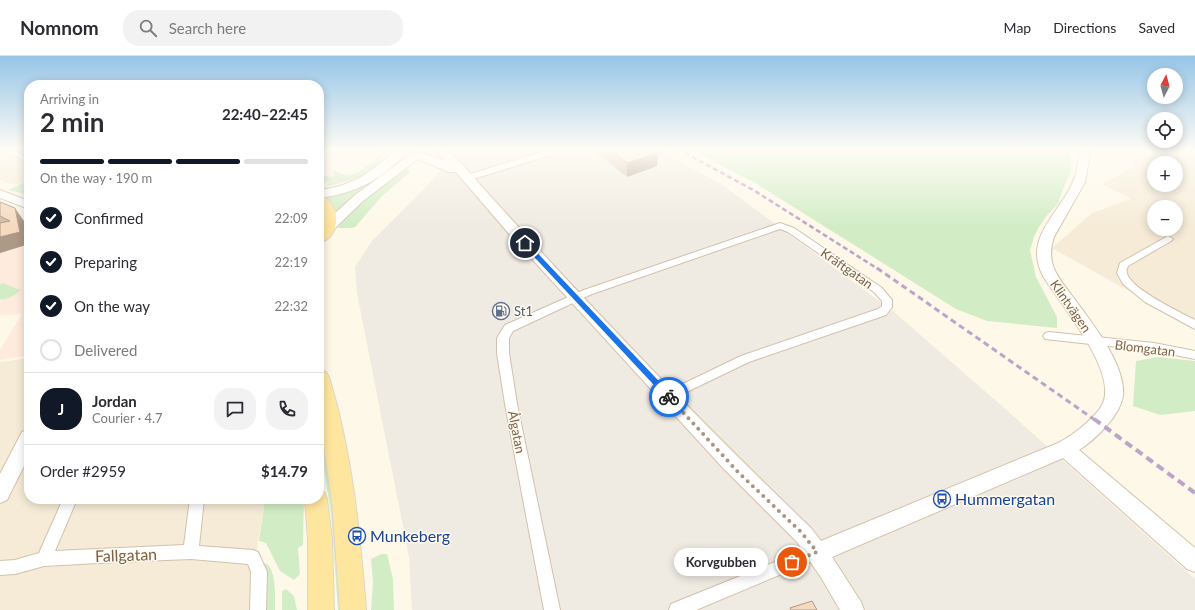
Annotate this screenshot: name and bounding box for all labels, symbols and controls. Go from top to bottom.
search box [123,10,403,46]
text: Nomnom [20,16,99,39]
icon: search [137,17,159,39]
text: Search here [169,19,246,37]
text: Map [1004,19,1031,36]
text: Directions [1053,19,1116,36]
text: Saved [1138,19,1175,36]
north arrow [1147,68,1183,104]
map controls [1147,68,1183,236]
text: Arriving in [40,91,99,107]
text: 22:40–22:45 [222,105,308,123]
text: 2 min [40,106,104,138]
button: locate [1147,112,1183,148]
button: + [1147,156,1183,192]
text: On the way · 190 m [40,170,152,186]
button: − [1147,200,1183,236]
icon: check [40,207,62,229]
text: Confirmed [74,209,143,227]
text: 22:09 [275,210,308,226]
pin [508,226,542,260]
icon: home [514,232,536,254]
street label: Kräftgatan [818,244,876,292]
icon: check [40,251,62,273]
text: Preparing [74,253,137,271]
text: 22:19 [275,254,308,270]
street label: Klintvägen [1047,277,1095,335]
icon: check [40,295,62,317]
text: On the way [74,297,150,315]
text: 22:32 [275,298,308,314]
fuel station icon: St1 [491,301,511,321]
place label: St1 [514,303,533,319]
street label: Blomgatan [1114,336,1176,360]
text: Delivered [74,341,137,359]
courier [649,377,689,417]
icon: bike [658,386,680,408]
button: chat [214,388,256,430]
button: phone [266,388,308,430]
text: Jordan [92,392,137,410]
text: J [58,400,64,418]
street label: Ålgatan [505,409,529,455]
text: Courier · 4.7 [92,410,163,426]
text: Order #2959 [40,462,126,480]
text: $14.79 [261,462,308,480]
bus stop icon: Hummergatan [932,489,952,509]
place label: Hummergatan [955,489,1055,508]
bus stop icon: Munkeberg [347,526,367,546]
place label: Munkeberg [370,526,450,545]
street label: Fallgatan [95,544,157,565]
pin [775,545,809,579]
callout: Korvgubben [674,548,768,576]
icon: bag [781,551,803,573]
text: Korvgubben [686,554,756,570]

